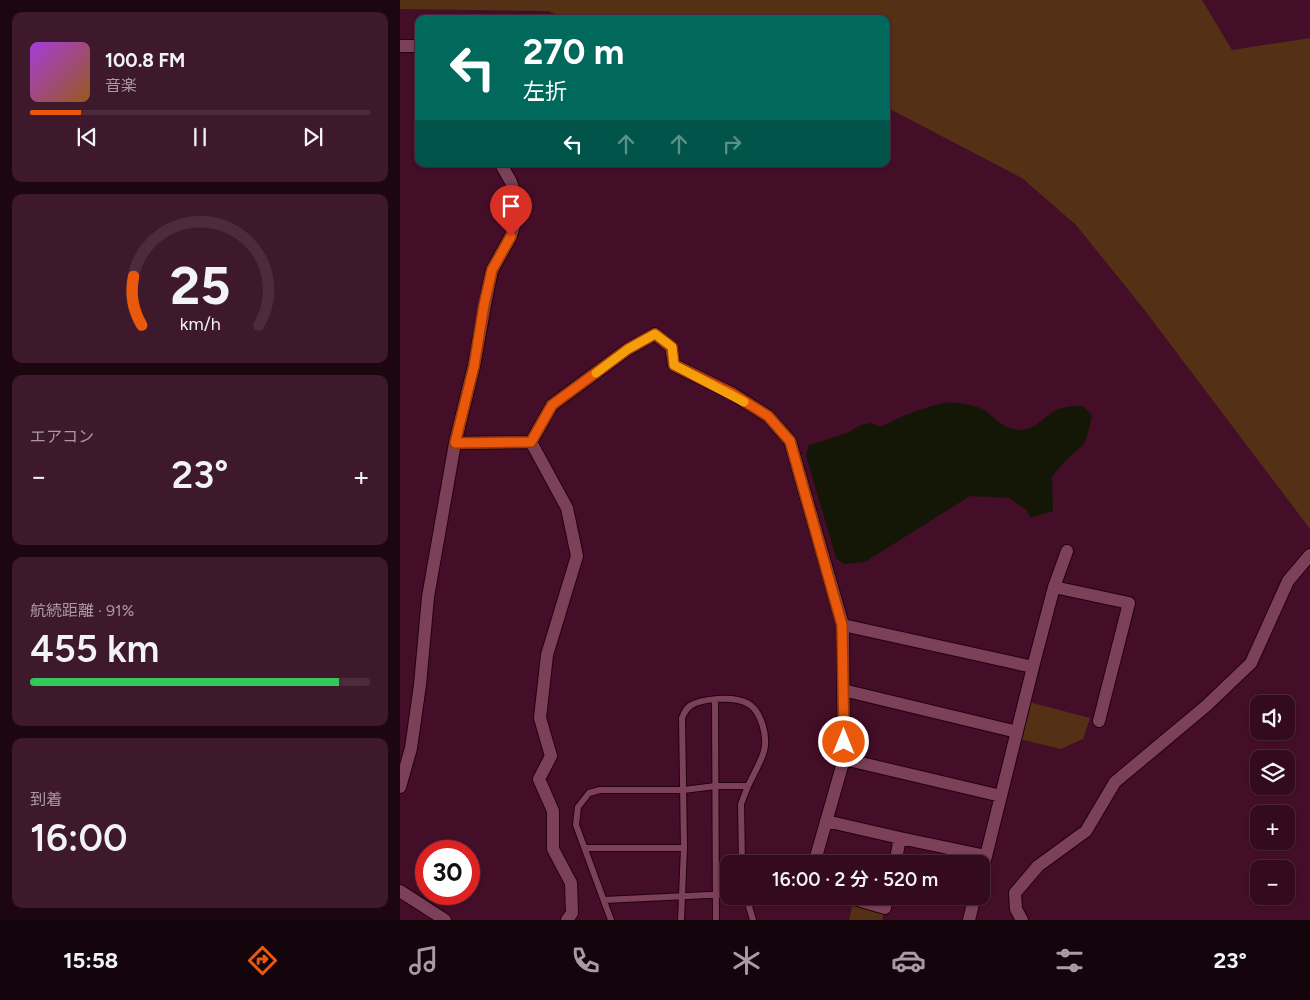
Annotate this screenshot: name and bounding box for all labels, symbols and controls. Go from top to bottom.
text: 270 m [523,31,624,73]
icon: left [440,35,505,100]
text: 100.8 FM [105,49,185,72]
text: 音楽 [105,76,137,95]
text: 左折 [523,78,567,105]
icon: previous [73,123,101,151]
icon: pause [186,123,214,151]
icon: next [299,123,327,151]
icon: left [559,130,587,158]
icon: ahead [612,130,640,158]
icon: ahead [665,130,693,158]
icon: right [718,130,746,158]
pin [490,185,532,236]
icon: arrive [497,192,525,220]
text: 25 [170,255,230,317]
text: km/h [180,313,220,334]
text: エアコン [30,427,94,446]
text: 23° [172,452,228,498]
text: − [30,459,47,493]
text: + [353,459,370,493]
text: 航続距離 · 91% [30,601,134,620]
text: 455 km [30,626,159,672]
map controls [1250,695,1295,905]
button: sound [1250,695,1295,740]
position arrow [817,715,869,767]
button: layers [1250,750,1295,795]
text: 到着 [30,790,62,809]
button: + [1250,805,1295,850]
text: 16:00 [30,815,127,861]
speed limit sign: 30 [415,840,480,905]
button: − [1250,860,1295,905]
text: 16:00 · 2 分 · 520 m [772,868,938,891]
icon: directions [245,943,280,978]
icon: music [406,943,441,978]
icon: phone [568,943,603,978]
icon: climate [729,943,764,978]
icon: car [891,943,926,978]
icon: filters [1052,943,1087,978]
text: 15:58 [63,947,118,974]
text: 23° [1213,947,1247,974]

